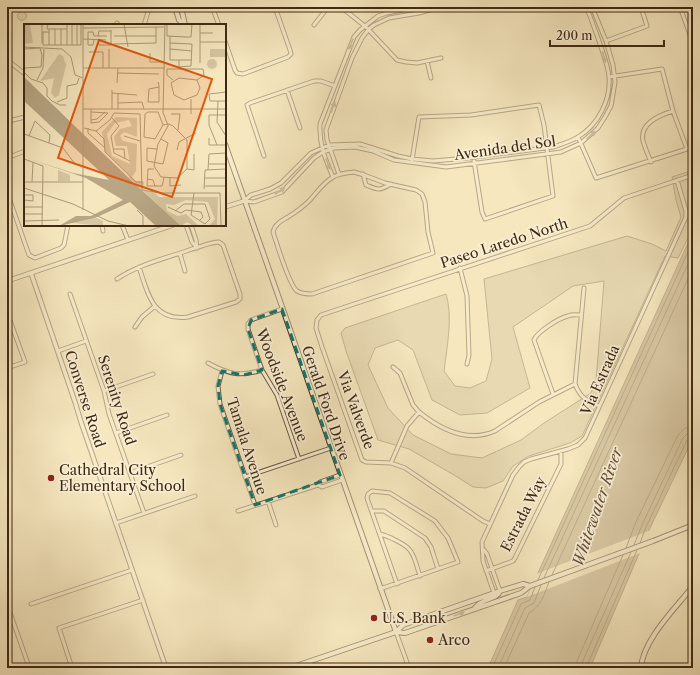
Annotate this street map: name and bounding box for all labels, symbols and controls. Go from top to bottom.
scale bar [550,22,664,48]
inset map [24,24,226,226]
text: 200 m [556,28,593,43]
one-way arrow [348,38,354,50]
one-way arrow [601,51,607,63]
one-way arrow [331,101,337,113]
one-way arrow [586,130,596,140]
street label: Avenida del Sol [452,132,557,164]
one-way arrow [325,159,331,170]
one-way arrow [275,187,286,195]
street label: Paseo Laredo North [438,214,570,272]
street label: Woodside Avenue [252,325,312,444]
street label: Via Estrada [576,341,624,419]
street label: Gerald Ford Drive [298,343,354,463]
street label: Converse Road [61,348,109,450]
street label: Serenity Road [94,353,140,448]
street label: Via Valverde [333,367,379,452]
street label: Tamala Avenue [223,395,271,497]
water label: Whitewater River [568,444,627,569]
place label: Cathedral City Elementary School [59,461,185,495]
marker: Cathedral City Elementary School [46,473,56,483]
street label: Estrada Way [496,473,550,554]
place label: U.S. Bank [382,609,447,627]
one-way arrow [454,611,466,617]
marker: U.S. Bank [369,613,379,623]
place label: Arco [437,631,470,649]
marker: Arco [425,635,435,645]

